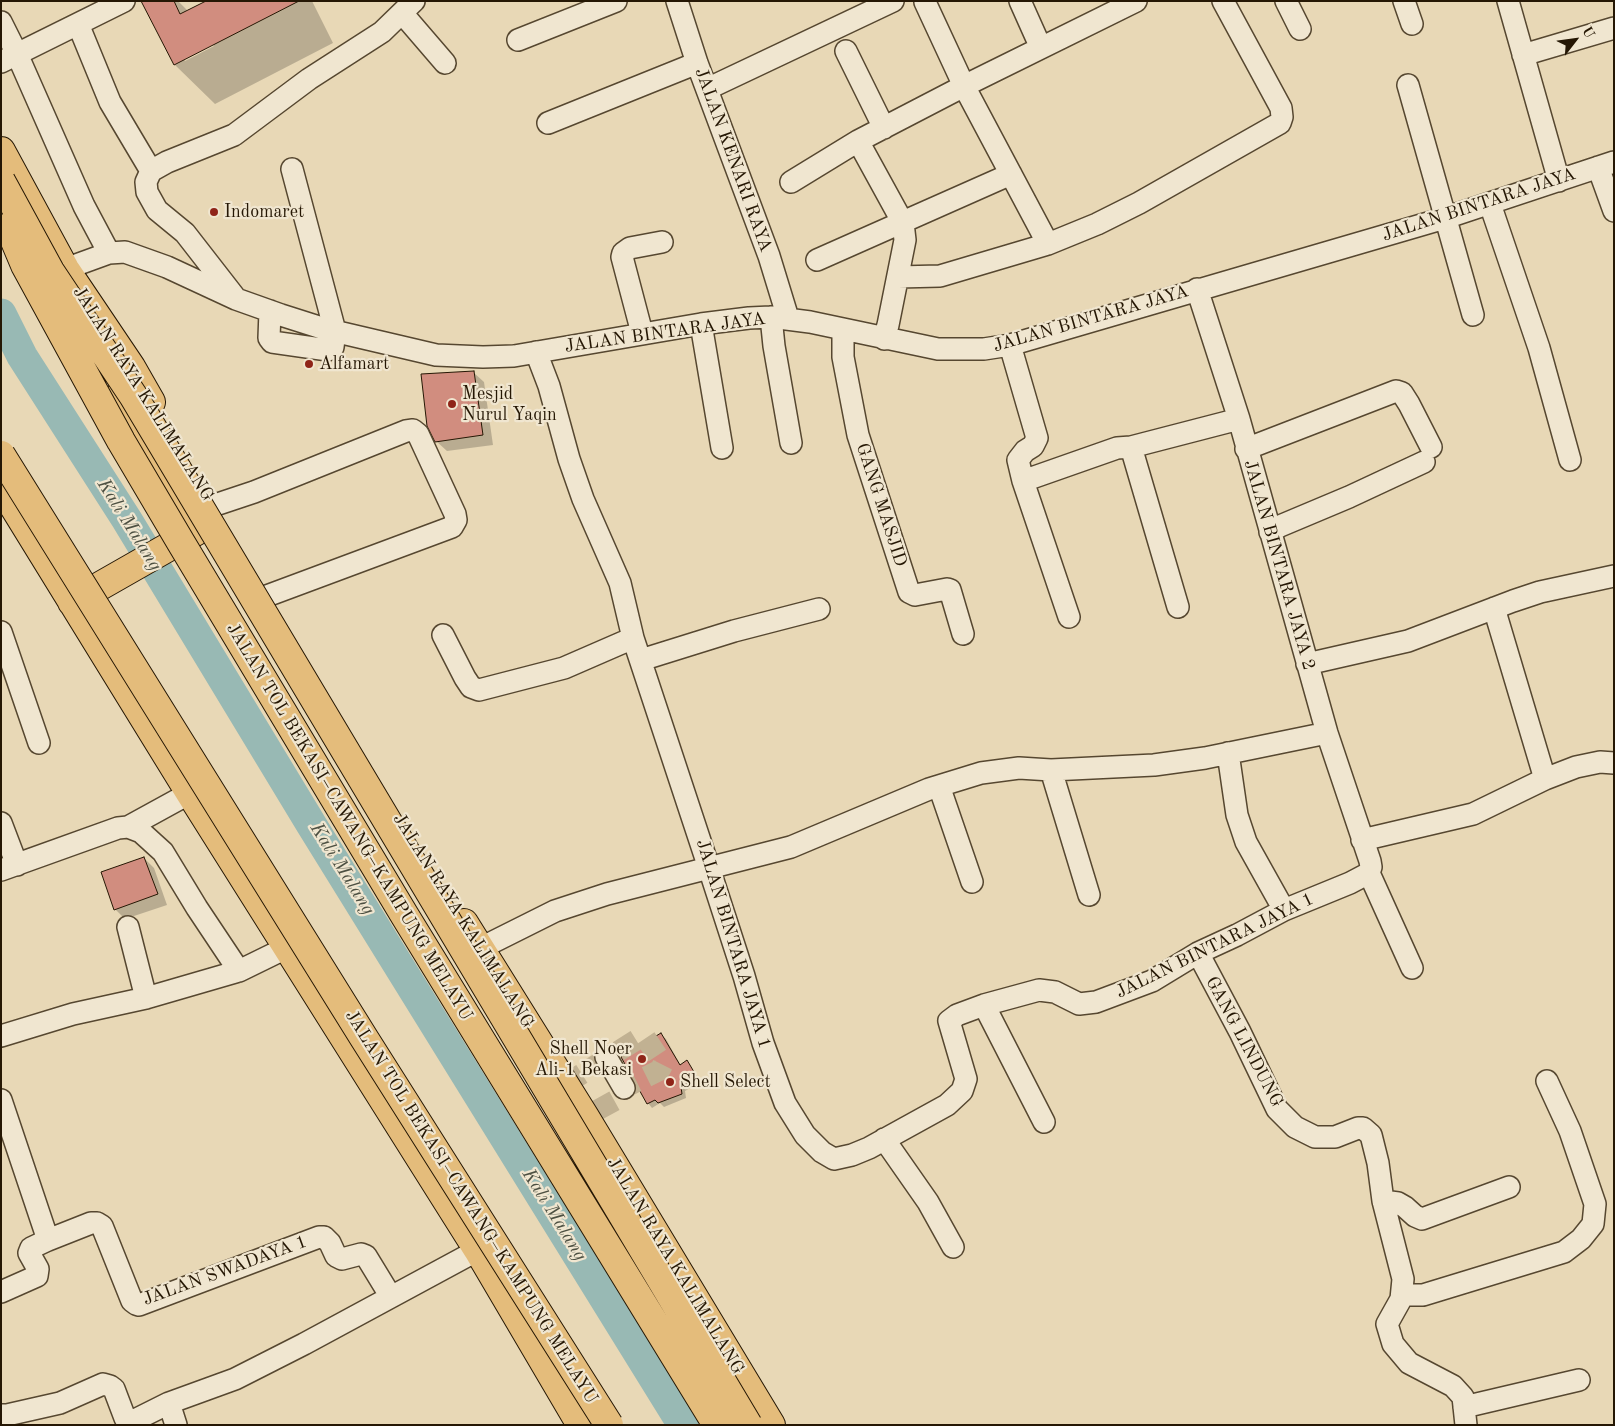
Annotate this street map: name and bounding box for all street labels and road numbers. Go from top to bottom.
street label: JALAN KENARI RAYA [690,65,776,255]
street label: JALAN BINTARA JAYA [1379,163,1579,247]
street label: JALAN BINTARA JAYA [991,281,1191,357]
street label: JALAN RAYA KALIMALANG [68,283,218,505]
street label: JALAN BINTARA JAYA [563,308,767,358]
street label: GANG MASJID [851,440,911,570]
street label: JALAN BINTARA JAYA 2 [1239,457,1319,673]
street label: JALAN TOL BEKASI–CAWANG–KAMPUNG MELAYU [221,619,477,1025]
street label: JALAN RAYA KALIMALANG [388,810,538,1032]
street label: JALAN BINTARA JAYA 1 [691,837,775,1051]
street label: JALAN BINTARA JAYA 1 [1112,889,1318,1003]
street label: GANG LINDUNG [1200,973,1288,1111]
street label: JALAN TOL BEKASI–CAWANG–KAMPUNG MELAYU [340,1006,602,1408]
street label: JALAN RAYA KALIMALANG [602,1154,748,1378]
street label: JALAN SWADAYA 1 [140,1231,310,1311]

